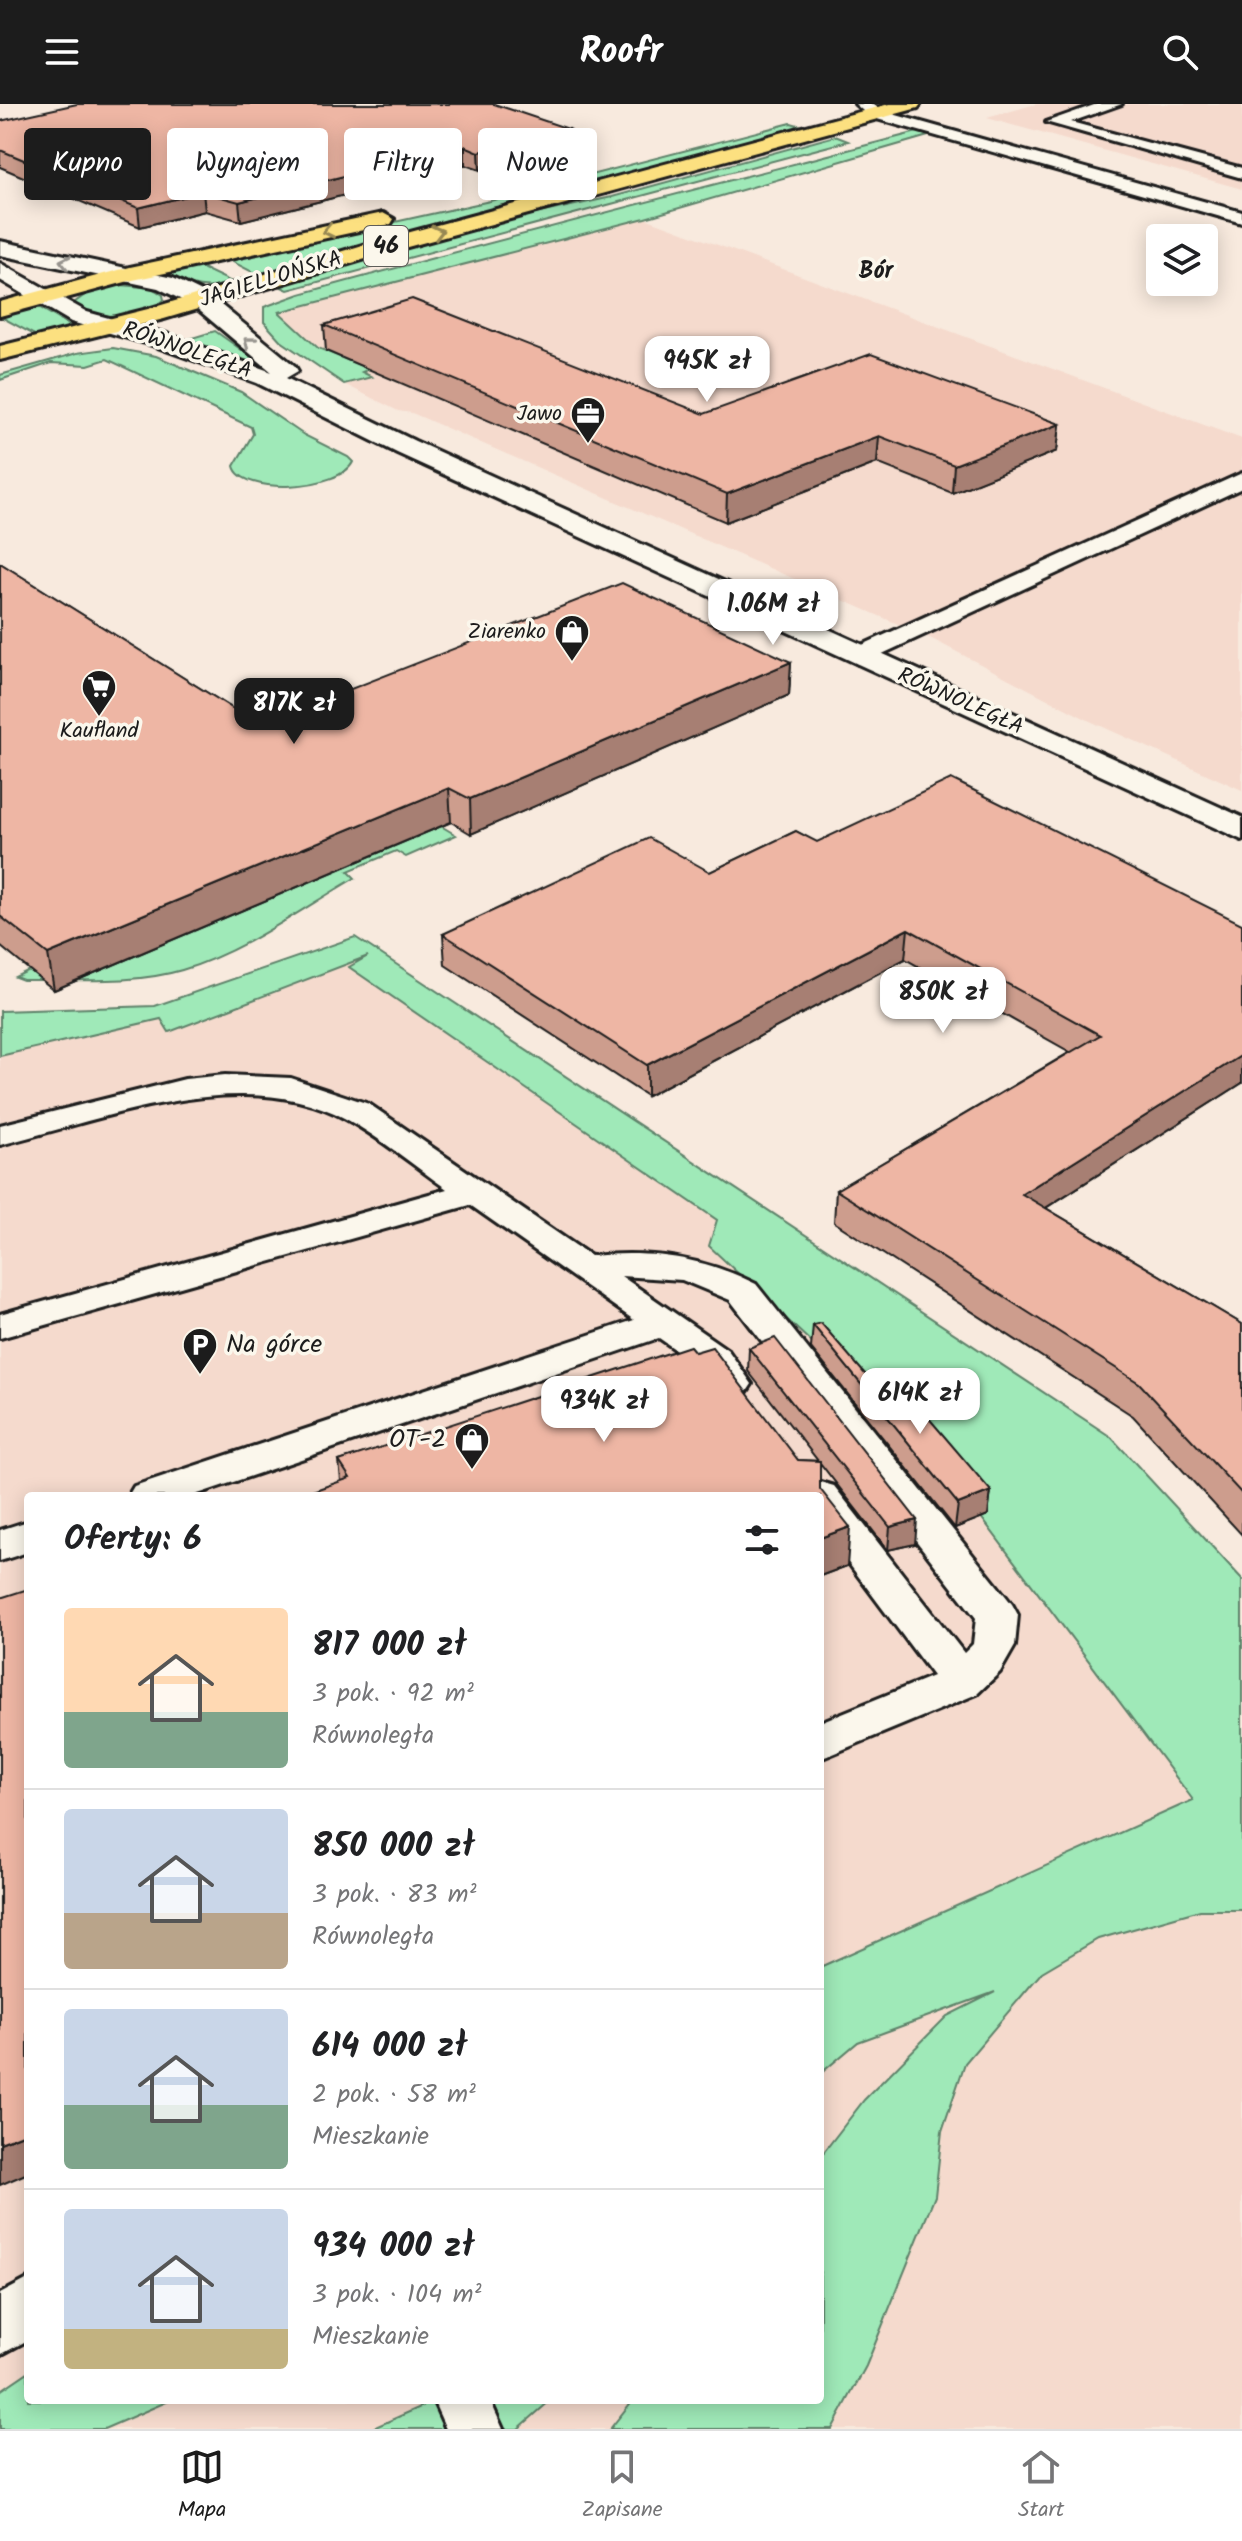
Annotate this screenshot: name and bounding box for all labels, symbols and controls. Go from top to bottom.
text: Roofr [579,24,663,81]
icon: menu [40,30,84,74]
icon: search [1158,30,1202,74]
chip: Kupno [24,128,151,200]
chip: Wynajem [167,128,328,200]
chip: Filtry [344,128,462,200]
chip: Nowe [478,128,597,200]
one-way arrow [322,222,336,239]
map controls [1146,224,1218,296]
button: layers [1146,224,1218,296]
one-way arrow [431,225,444,241]
road number: 46 [364,226,408,266]
street label: JAGIELLOŃSKA [195,242,347,318]
district label: Bór [859,252,895,291]
one-way arrow [58,254,72,271]
street label: RÓWNOLEGŁA [118,312,256,390]
pin: 945K zł [633,336,781,404]
one-way arrow [243,337,258,351]
text: 945K zł [663,341,751,383]
office icon: Jawo [569,395,607,445]
place label: Jawo [517,397,562,432]
pin: 1.06M zł [690,579,856,647]
text: 1.06M zł [726,584,820,626]
shop icon: Ziarenko [553,613,591,663]
place label: Ziarenko [468,615,546,650]
street label: RÓWNOLEGŁA [891,659,1029,745]
supermarket icon: Kaufland [80,668,118,718]
pin: 817K zł [220,678,368,746]
text: 817K zł [252,683,336,725]
place label: Kaufland [60,714,139,749]
pin: 850K zł [869,967,1017,1035]
text: 850K zł [898,972,988,1014]
place label: Na górce [226,1324,323,1366]
parking icon: Na górce [181,1326,219,1376]
pin: 614K zł [846,1368,994,1436]
text: 614K zł [878,1373,962,1415]
pin: 934K zł [530,1376,678,1444]
text: 934K zł [559,1381,649,1423]
place label: OT-2 [389,1419,446,1461]
shop icon: OT-2 [453,1421,491,1471]
text: Oferty: 6 [64,1513,202,1567]
icon: filters [740,1518,784,1562]
text: 817 000 zł [312,1619,466,1673]
icon: home [128,1640,224,1736]
text: 3 pok. · 92 m² [312,1673,474,1715]
text: Równoległa [312,1715,434,1757]
text: 850 000 zł [312,1820,475,1874]
icon: home [128,1841,224,1937]
text: 3 pok. · 83 m² [312,1874,476,1916]
text: Równoległa [312,1916,434,1958]
text: 614 000 zł [312,2020,467,2074]
icon: home [128,2041,224,2137]
text: 2 pok. · 58 m² [312,2074,476,2116]
text: Mieszkanie [312,2116,429,2158]
text: 934 000 zł [312,2220,474,2274]
icon: home [128,2241,224,2337]
text: 3 pok. · 104 m² [312,2274,481,2316]
text: Mieszkanie [312,2316,429,2358]
tab: Mapa [178,2445,226,2528]
tab: Zapisane [582,2445,663,2528]
tab: Start [1018,2445,1064,2528]

